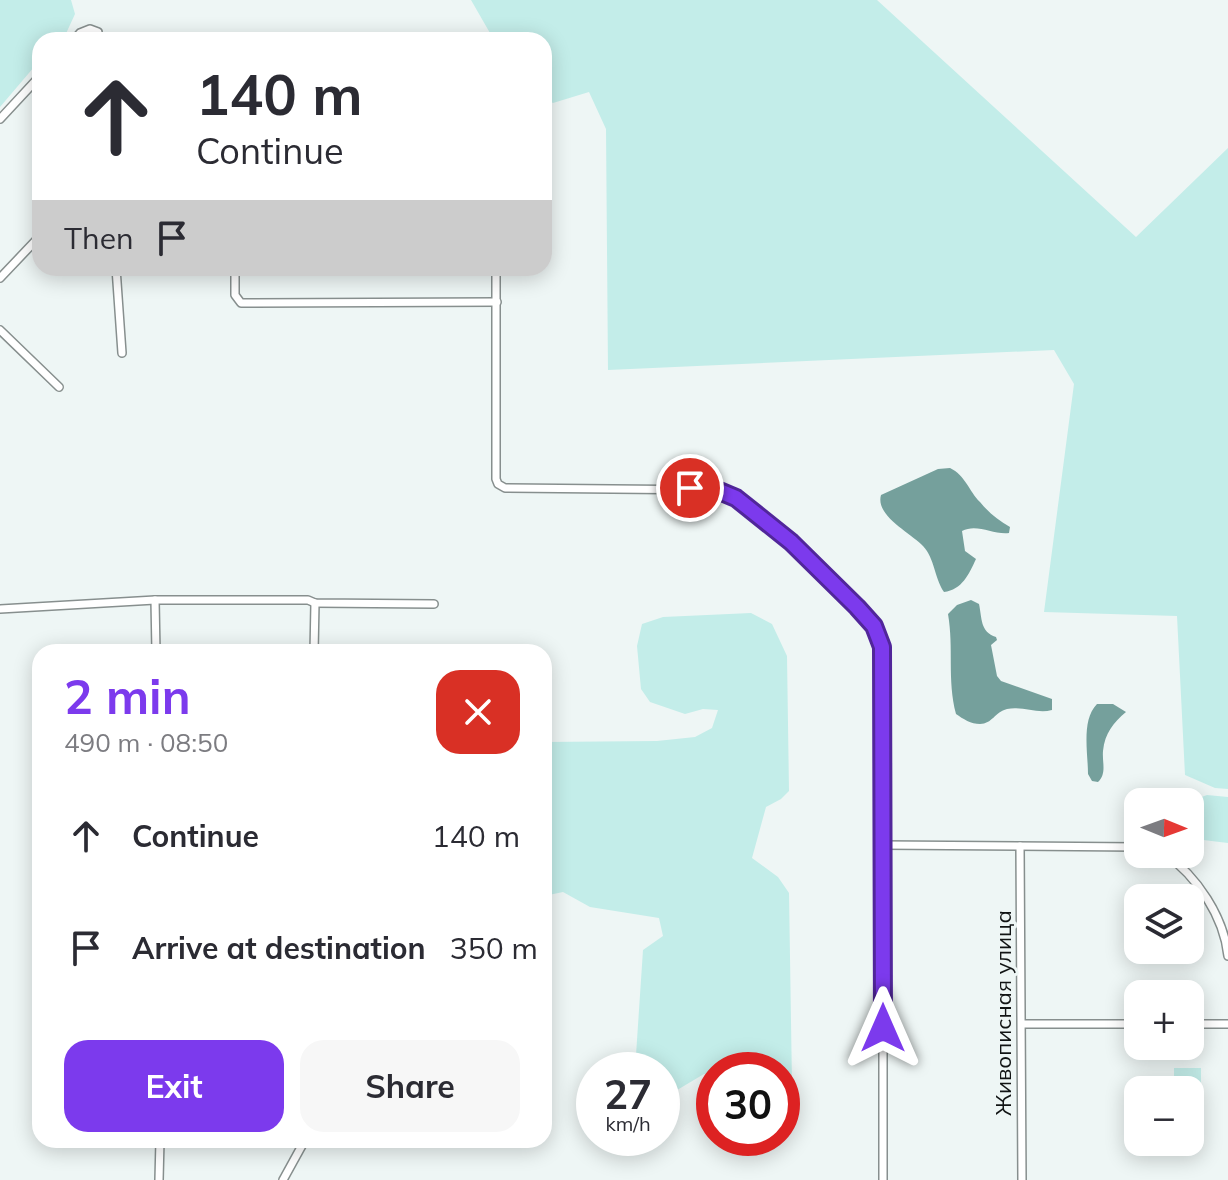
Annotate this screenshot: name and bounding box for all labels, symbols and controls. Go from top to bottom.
text: 140 m [196,59,363,129]
icon: ahead [64,64,168,168]
text: Continue [196,128,344,173]
icon: arrive [150,216,194,260]
text: Then [64,219,134,257]
pin [656,454,724,522]
icon: arrive [668,466,712,510]
text: 2 min [64,666,191,726]
button: close [436,670,520,754]
text: 490 m · 08:50 [64,726,228,759]
north arrow [1124,788,1204,868]
map controls [1124,788,1204,1156]
icon: ahead [64,814,108,858]
text: Continue [132,817,259,855]
text: 140 m [432,817,520,855]
button: layers [1124,884,1204,964]
street label: Живописная улица [989,910,1017,1116]
icon: arrive [64,926,108,970]
text: Arrive at destination [132,929,426,967]
text: 350 m [450,929,538,967]
button: + [1124,980,1204,1060]
position arrow [841,986,925,1070]
button: Exit [64,1040,284,1132]
button: Share [300,1040,520,1132]
speed limit sign: 30 [696,1052,800,1156]
text: 27 [604,1069,652,1119]
button: − [1124,1076,1204,1156]
text: km/h [605,1111,651,1136]

